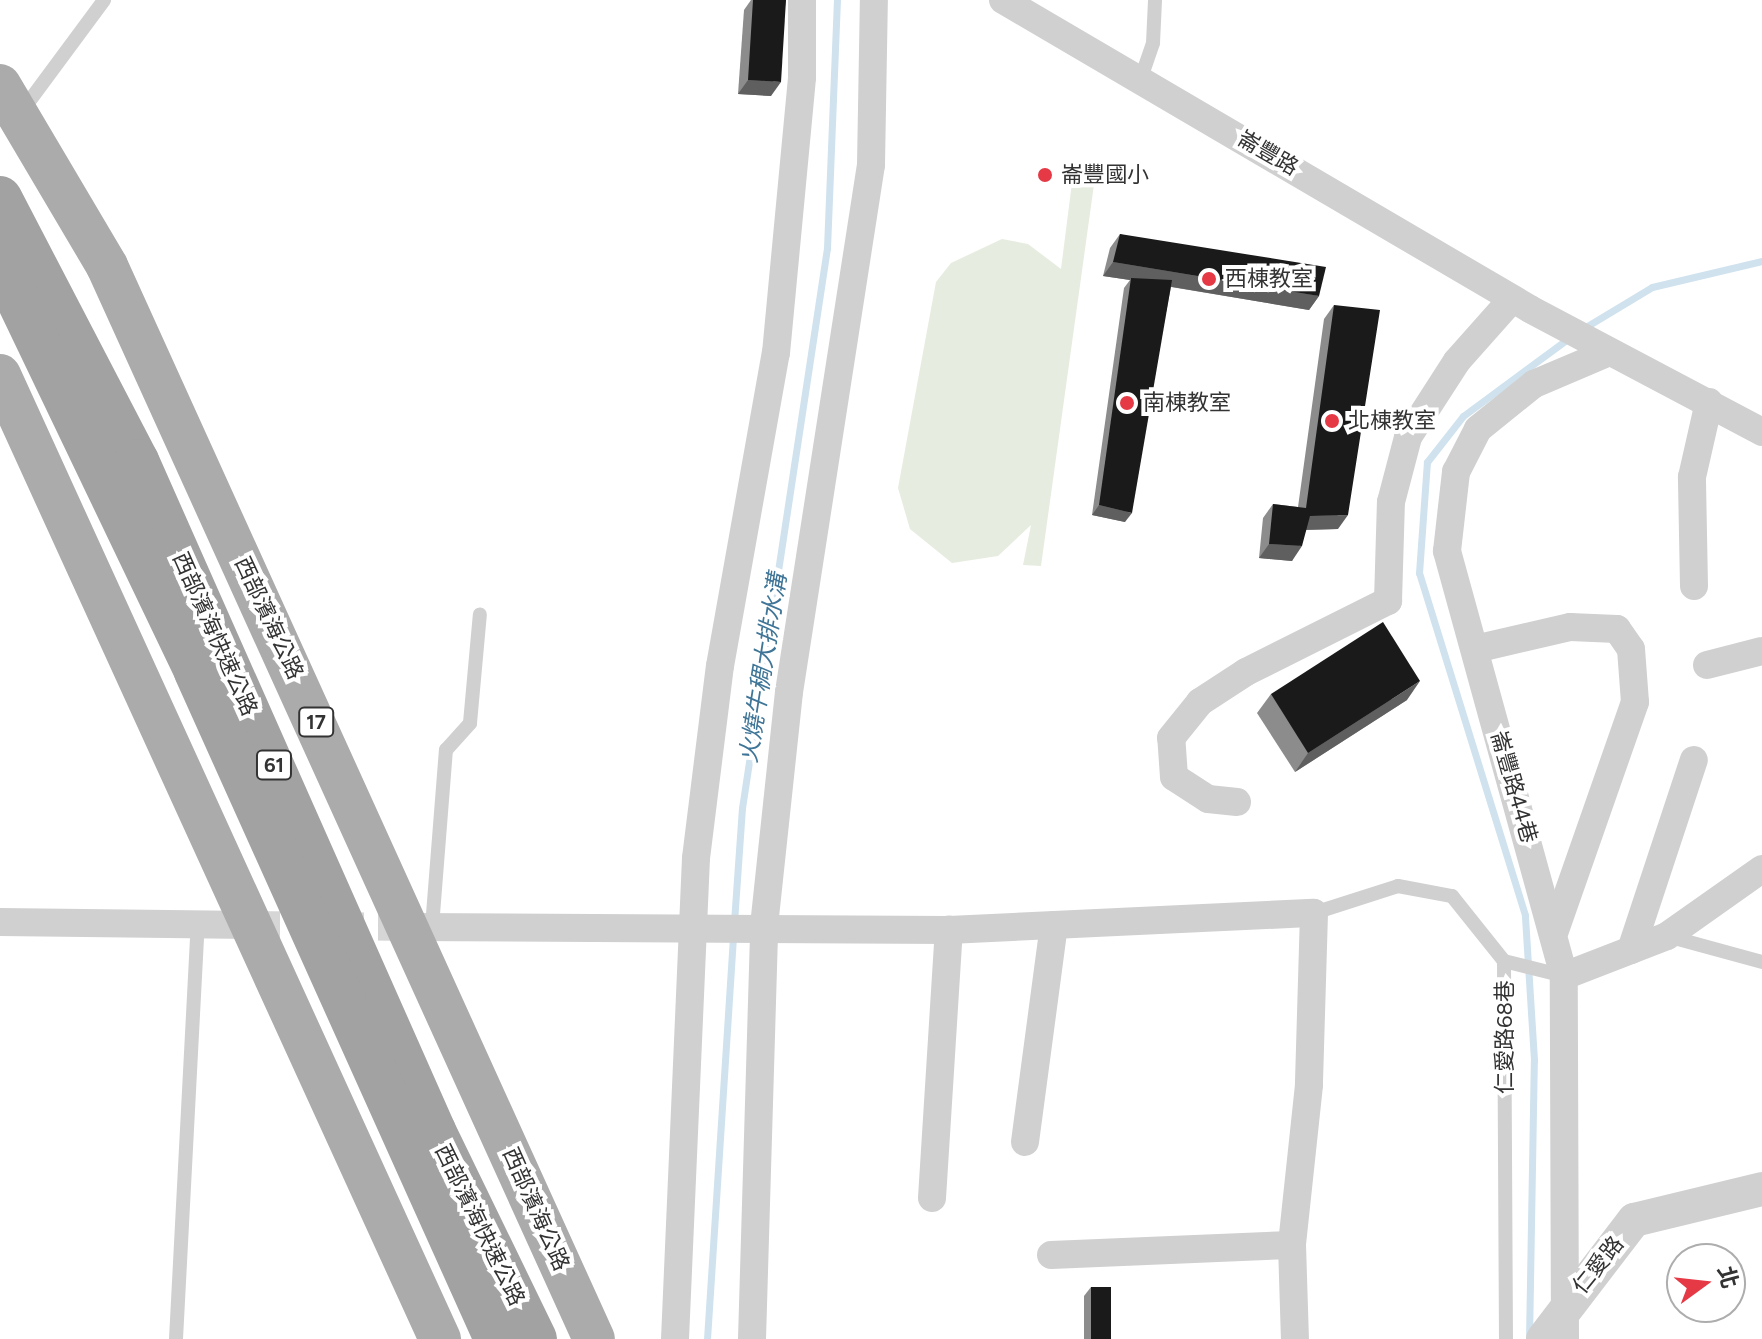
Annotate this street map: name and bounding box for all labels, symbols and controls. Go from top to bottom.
street label: 崙豐路 [1233,125,1303,181]
place label: 崙豐國小 [1061,162,1149,188]
marker: 崙豐國小 [1036,166,1054,184]
place label: 西棟教室 [1225,266,1313,292]
marker: 西棟教室 [1200,270,1218,288]
place label: 南棟教室 [1143,390,1231,416]
marker: 南棟教室 [1118,394,1136,412]
place label: 北棟教室 [1348,408,1436,434]
marker: 北棟教室 [1323,412,1341,430]
street label: 西部濱海快速公路 [167,548,263,720]
street label: 西部濱海公路 [229,553,309,683]
water label: 火燒牛稠大排水溝 [734,571,792,765]
road number: 17 [298,706,334,738]
street label: 崙豐路44巷 [1485,728,1543,846]
road number: 61 [254,749,294,781]
street label: 仁愛路68巷 [1492,980,1518,1094]
street label: 西部濱海快速公路 [430,1140,530,1310]
street label: 西部濱海公路 [497,1143,575,1275]
street label: 仁愛路 [1567,1231,1629,1299]
north arrow [1666,1243,1746,1323]
text: 北 [1712,1263,1744,1291]

